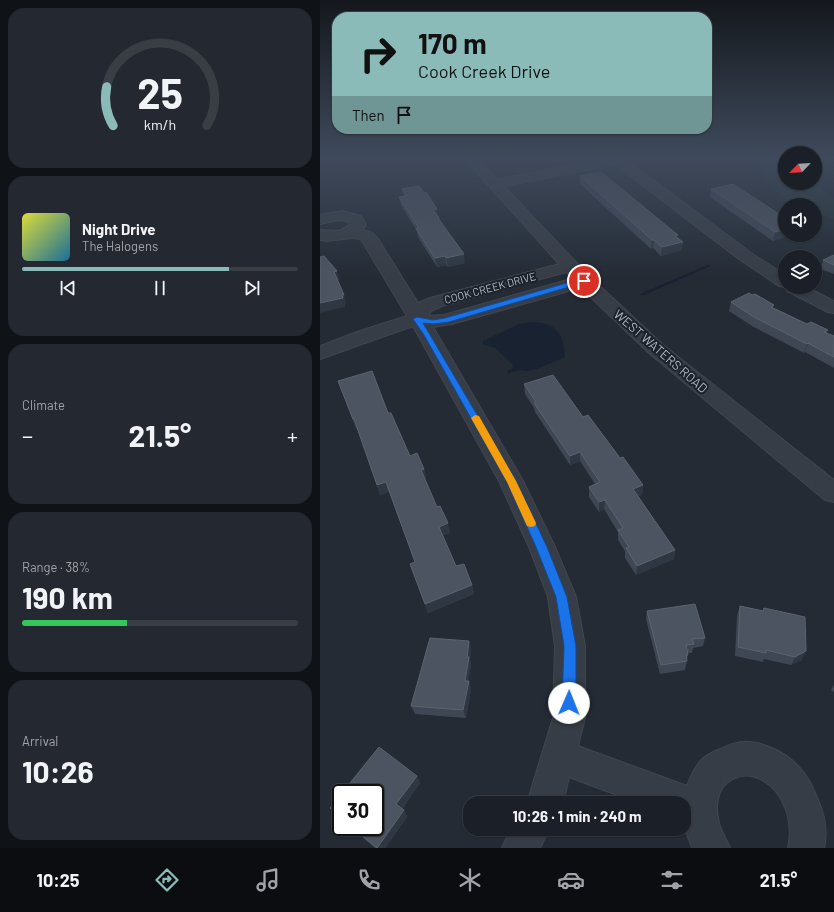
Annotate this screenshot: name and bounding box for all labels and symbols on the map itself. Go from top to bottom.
north arrow [778,146,822,190]
pin [567,264,601,298]
street label: COOK CREEK DRIVE [443,269,537,306]
street label: WEST WATERS ROAD [611,306,711,396]
position arrow [548,682,590,724]
speed limit sign: 30 [332,784,384,836]

